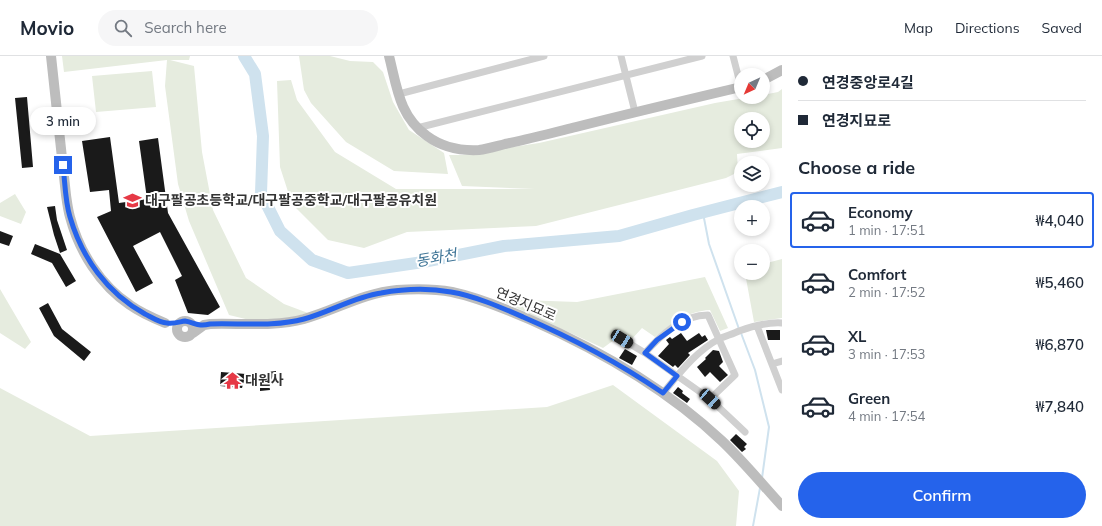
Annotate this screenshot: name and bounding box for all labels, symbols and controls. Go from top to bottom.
search box [98,10,378,46]
text: Movio [20,16,74,40]
icon: search [112,17,134,39]
text: Search here [144,18,227,37]
text: Map [904,19,933,37]
text: Directions [955,19,1020,37]
text: Saved [1042,19,1082,37]
north arrow [734,68,770,104]
map controls [734,68,770,280]
text: 연경중앙로4길 [822,73,914,92]
callout: 3 min [30,107,96,135]
text: 연경지묘로 [822,111,891,130]
button: locate [734,112,770,148]
text: 3 min [46,113,80,129]
route end [54,156,72,174]
button: layers [734,156,770,192]
text: Choose a ride [798,156,915,179]
school or university icon: 대구팔공초등학교/대구팔공중학교/대구팔공유치원 [122,190,142,210]
place label: 대구팔공초등학교/대구팔공중학교/대구팔공유치원 [145,191,437,209]
button: + [734,200,770,236]
icon: car [800,202,836,238]
text: Economy [848,203,913,222]
text: ₩4,040 [1035,211,1084,230]
text: 1 min · 17:51 [848,222,925,238]
water label: 동화천 [414,244,460,270]
button: − [734,244,770,280]
icon: car [800,264,836,300]
text: Comfort [848,265,906,284]
text: ₩5,460 [1035,273,1084,292]
street label: 연경지묘로 [493,283,559,325]
text: 2 min · 17:52 [848,284,925,300]
route start [673,313,691,331]
icon: car [800,326,836,362]
text: XL [848,327,866,346]
car [609,328,635,350]
text: ₩6,870 [1035,335,1084,354]
text: 3 min · 17:53 [848,346,925,362]
temple icon: 대원사 [222,370,242,390]
place label: 대원사 [245,371,284,389]
car [697,387,723,411]
icon: car [800,388,836,424]
text: Green [848,389,890,408]
text: ₩7,840 [1035,397,1084,416]
text: 4 min · 17:54 [848,408,925,424]
button: Confirm [798,472,1086,518]

